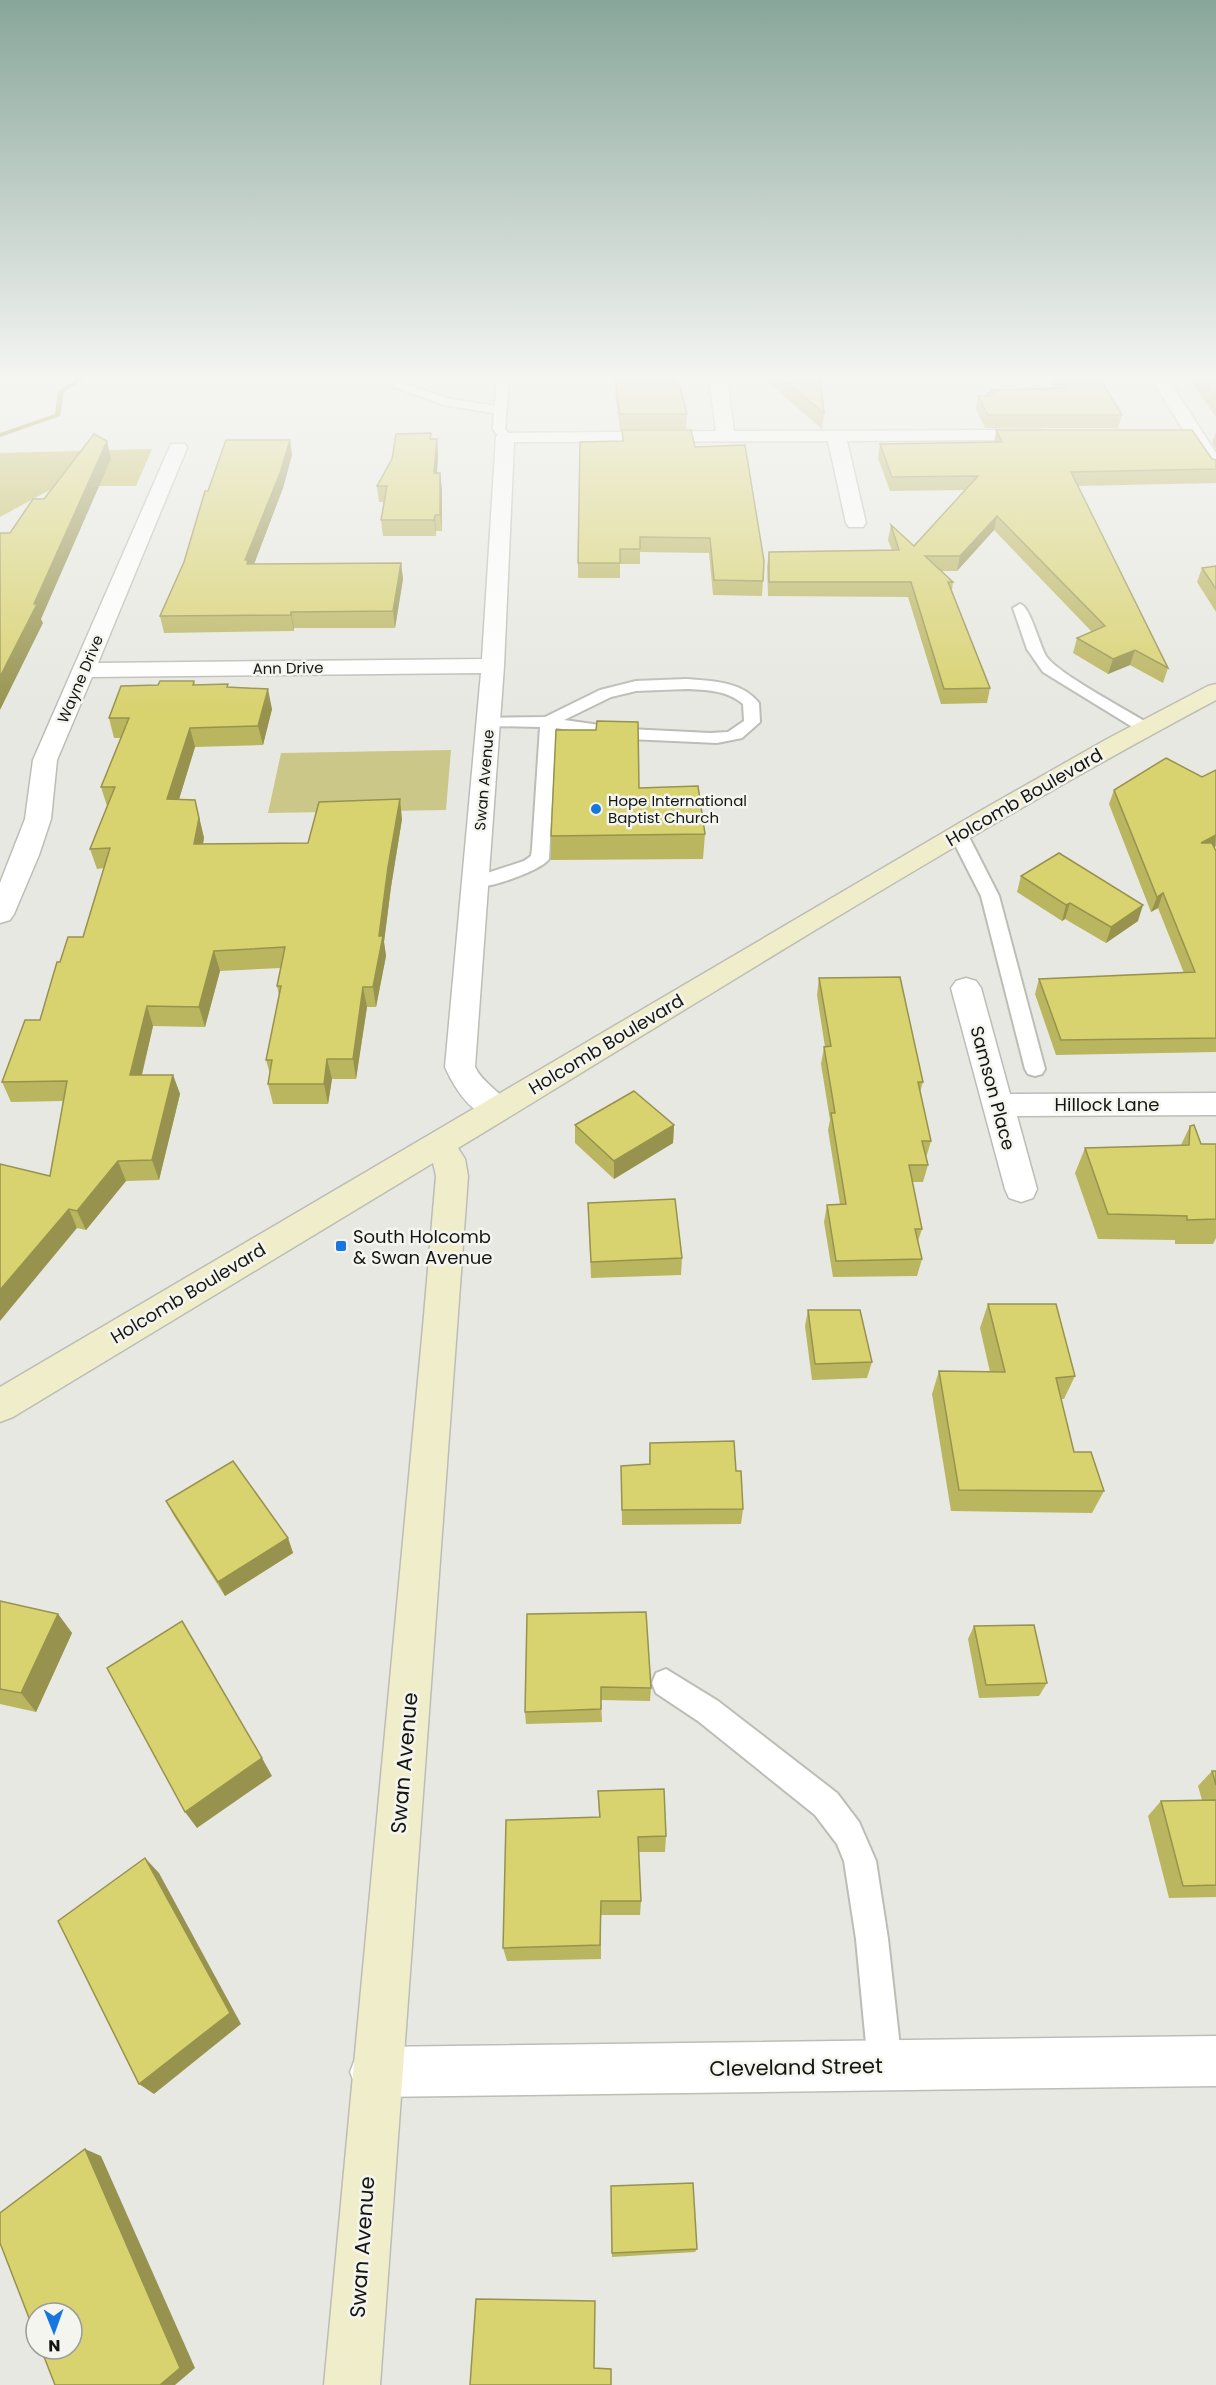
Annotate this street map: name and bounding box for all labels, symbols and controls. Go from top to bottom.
street label: Wayne Drive [52,632,108,726]
street label: Ann Drive [252,657,324,679]
street label: Swan Avenue [469,729,499,831]
street label: Holcomb Boulevard [941,742,1107,852]
place label: Hope International Baptist Church [608,790,747,828]
marker: Hope International Baptist Church [589,802,603,816]
street label: Holcomb Boulevard [524,988,688,1100]
street label: Samson Place [964,1023,1022,1153]
street label: Hillock Lane [1055,1092,1159,1117]
place label: South Holcomb & Swan Avenue [353,1224,493,1270]
street label: Holcomb Boulevard [106,1237,270,1349]
marker: South Holcomb & Swan Avenue [334,1239,348,1253]
street label: Swan Avenue [383,1691,425,1835]
street label: Cleveland Street [709,2051,883,2083]
street label: Swan Avenue [343,2175,381,2319]
north arrow [24,2301,84,2361]
text: N [48,2334,60,2357]

